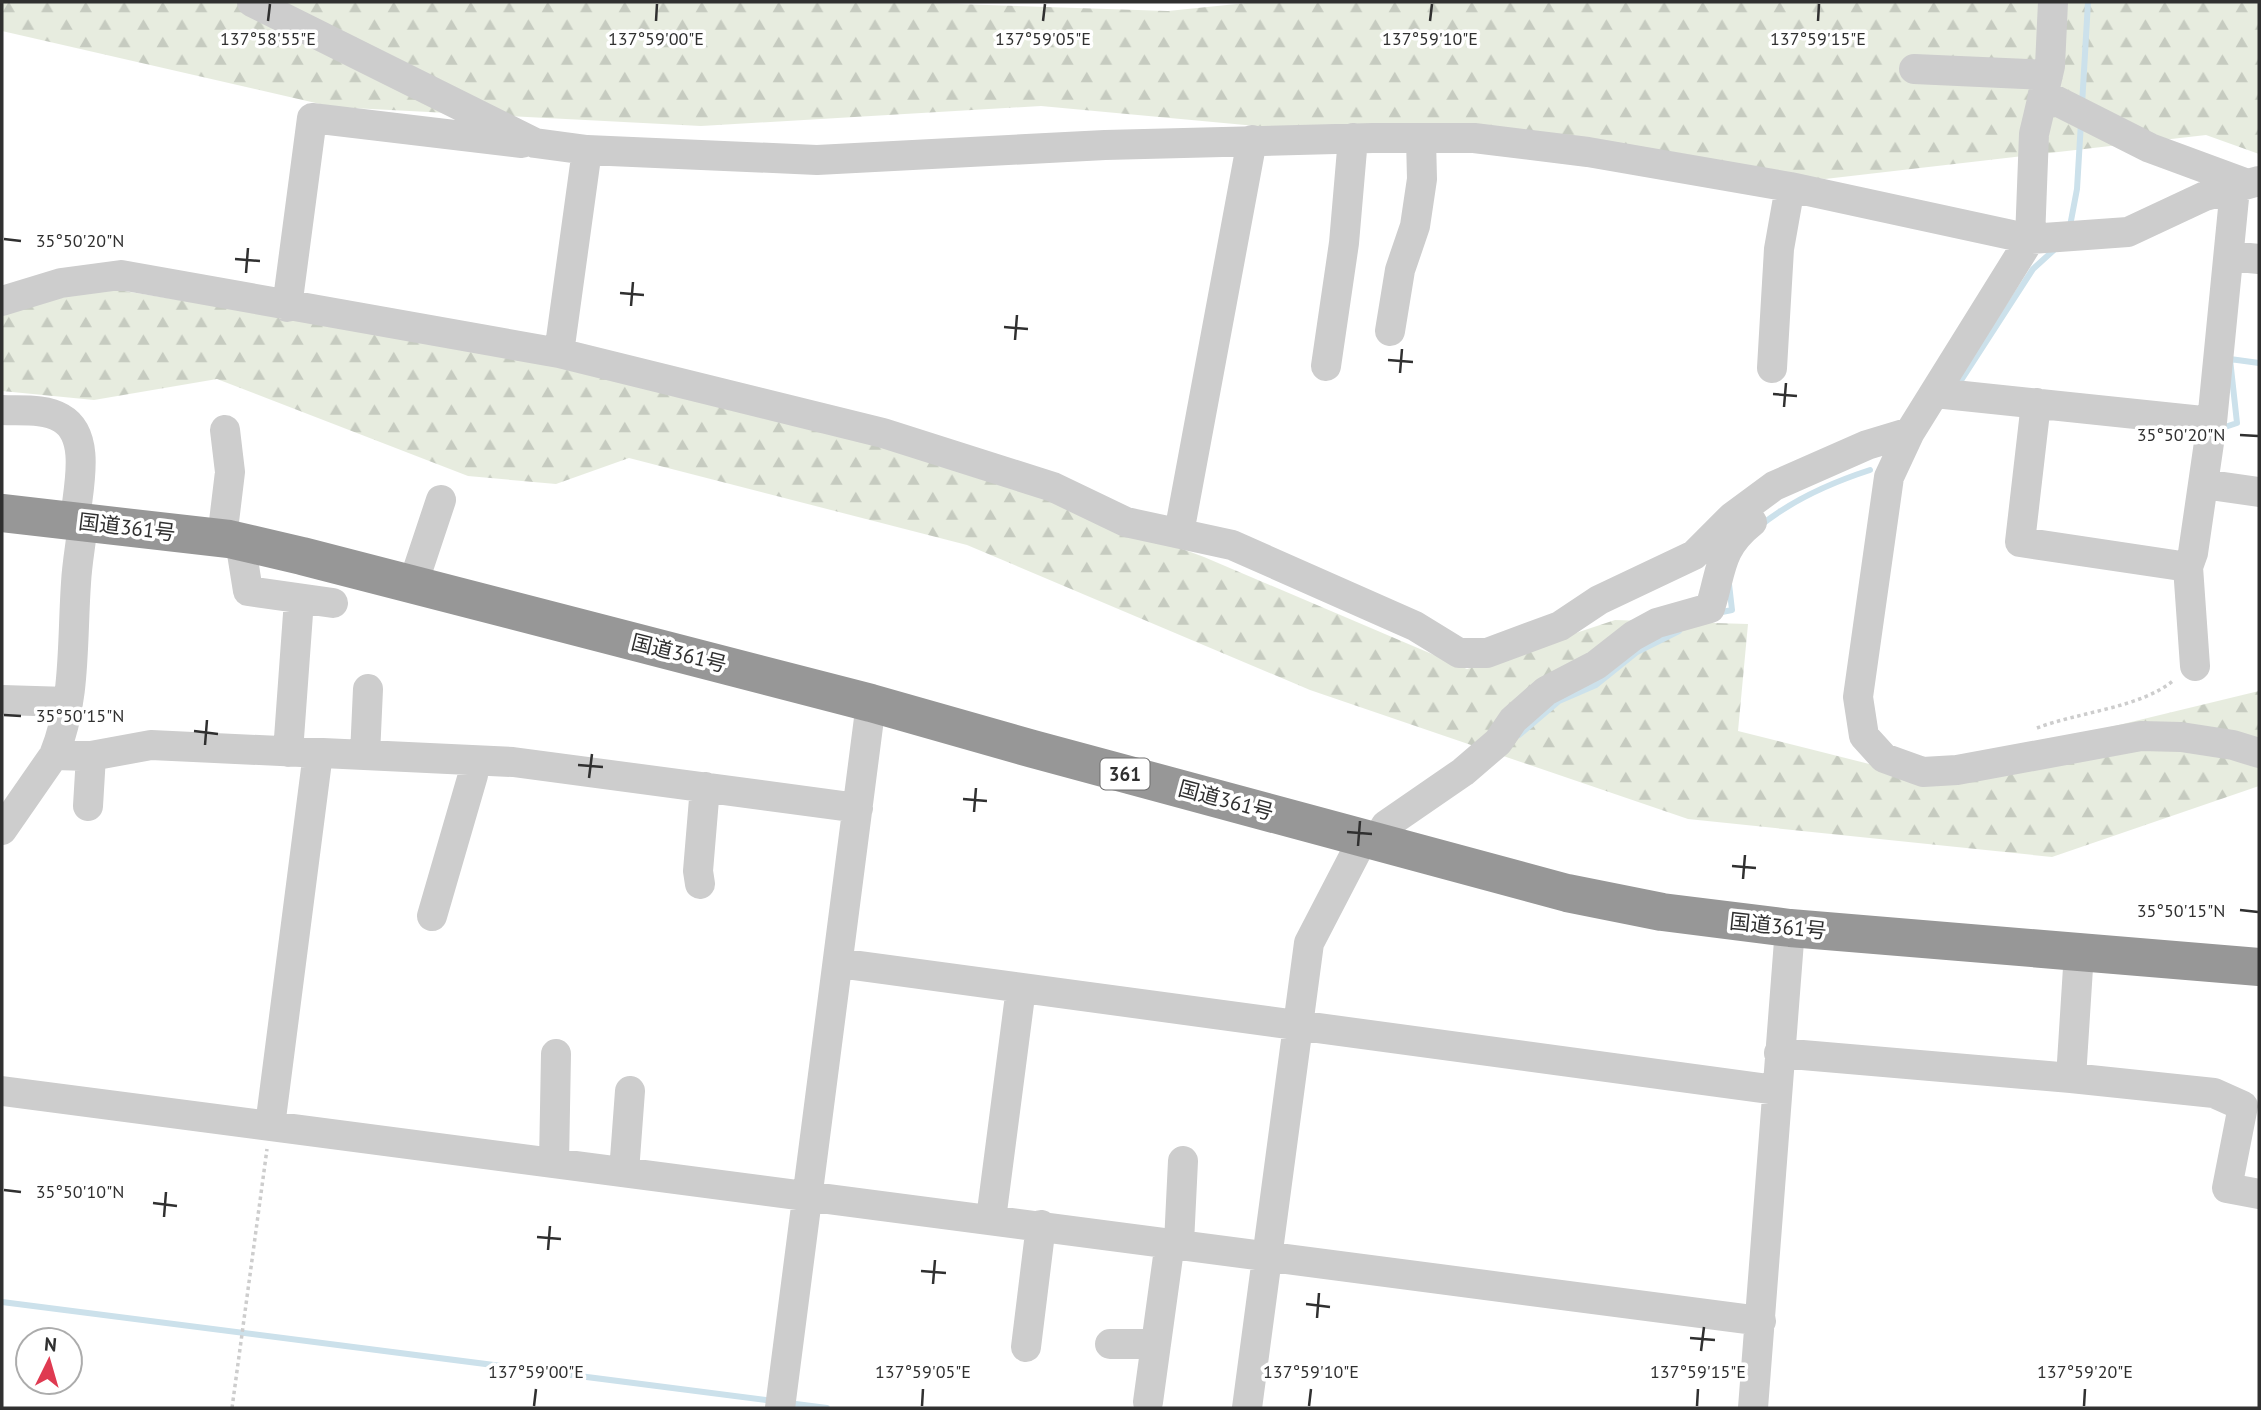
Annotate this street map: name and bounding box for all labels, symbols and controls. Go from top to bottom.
text: 137°58'55"E [220,27,316,50]
text: 137°59'00"E [608,27,704,50]
text: 137°59'05"E [995,27,1091,50]
text: 137°59'10"E [1382,27,1478,50]
text: 137°59'15"E [1770,27,1866,50]
text: 35°50'20"N [36,229,124,252]
text: 35°50'20"N [2137,423,2225,446]
street label: 国道361号 [77,508,177,546]
street label: 国道361号 [629,628,729,678]
text: 35°50'15"N [36,704,124,727]
road number: 361 [1100,758,1150,790]
street label: 国道361号 [1175,774,1277,826]
text: 35°50'15"N [2137,899,2225,922]
street label: 国道361号 [1728,907,1828,945]
text: 35°50'10"N [36,1180,124,1203]
north arrow [14,1326,84,1396]
text: N [43,1332,58,1357]
text: 137°59'00"E [488,1360,584,1383]
text: 137°59'05"E [875,1360,971,1383]
text: 137°59'10"E [1263,1360,1359,1383]
text: 137°59'15"E [1650,1360,1746,1383]
text: 137°59'20"E [2037,1360,2133,1383]

